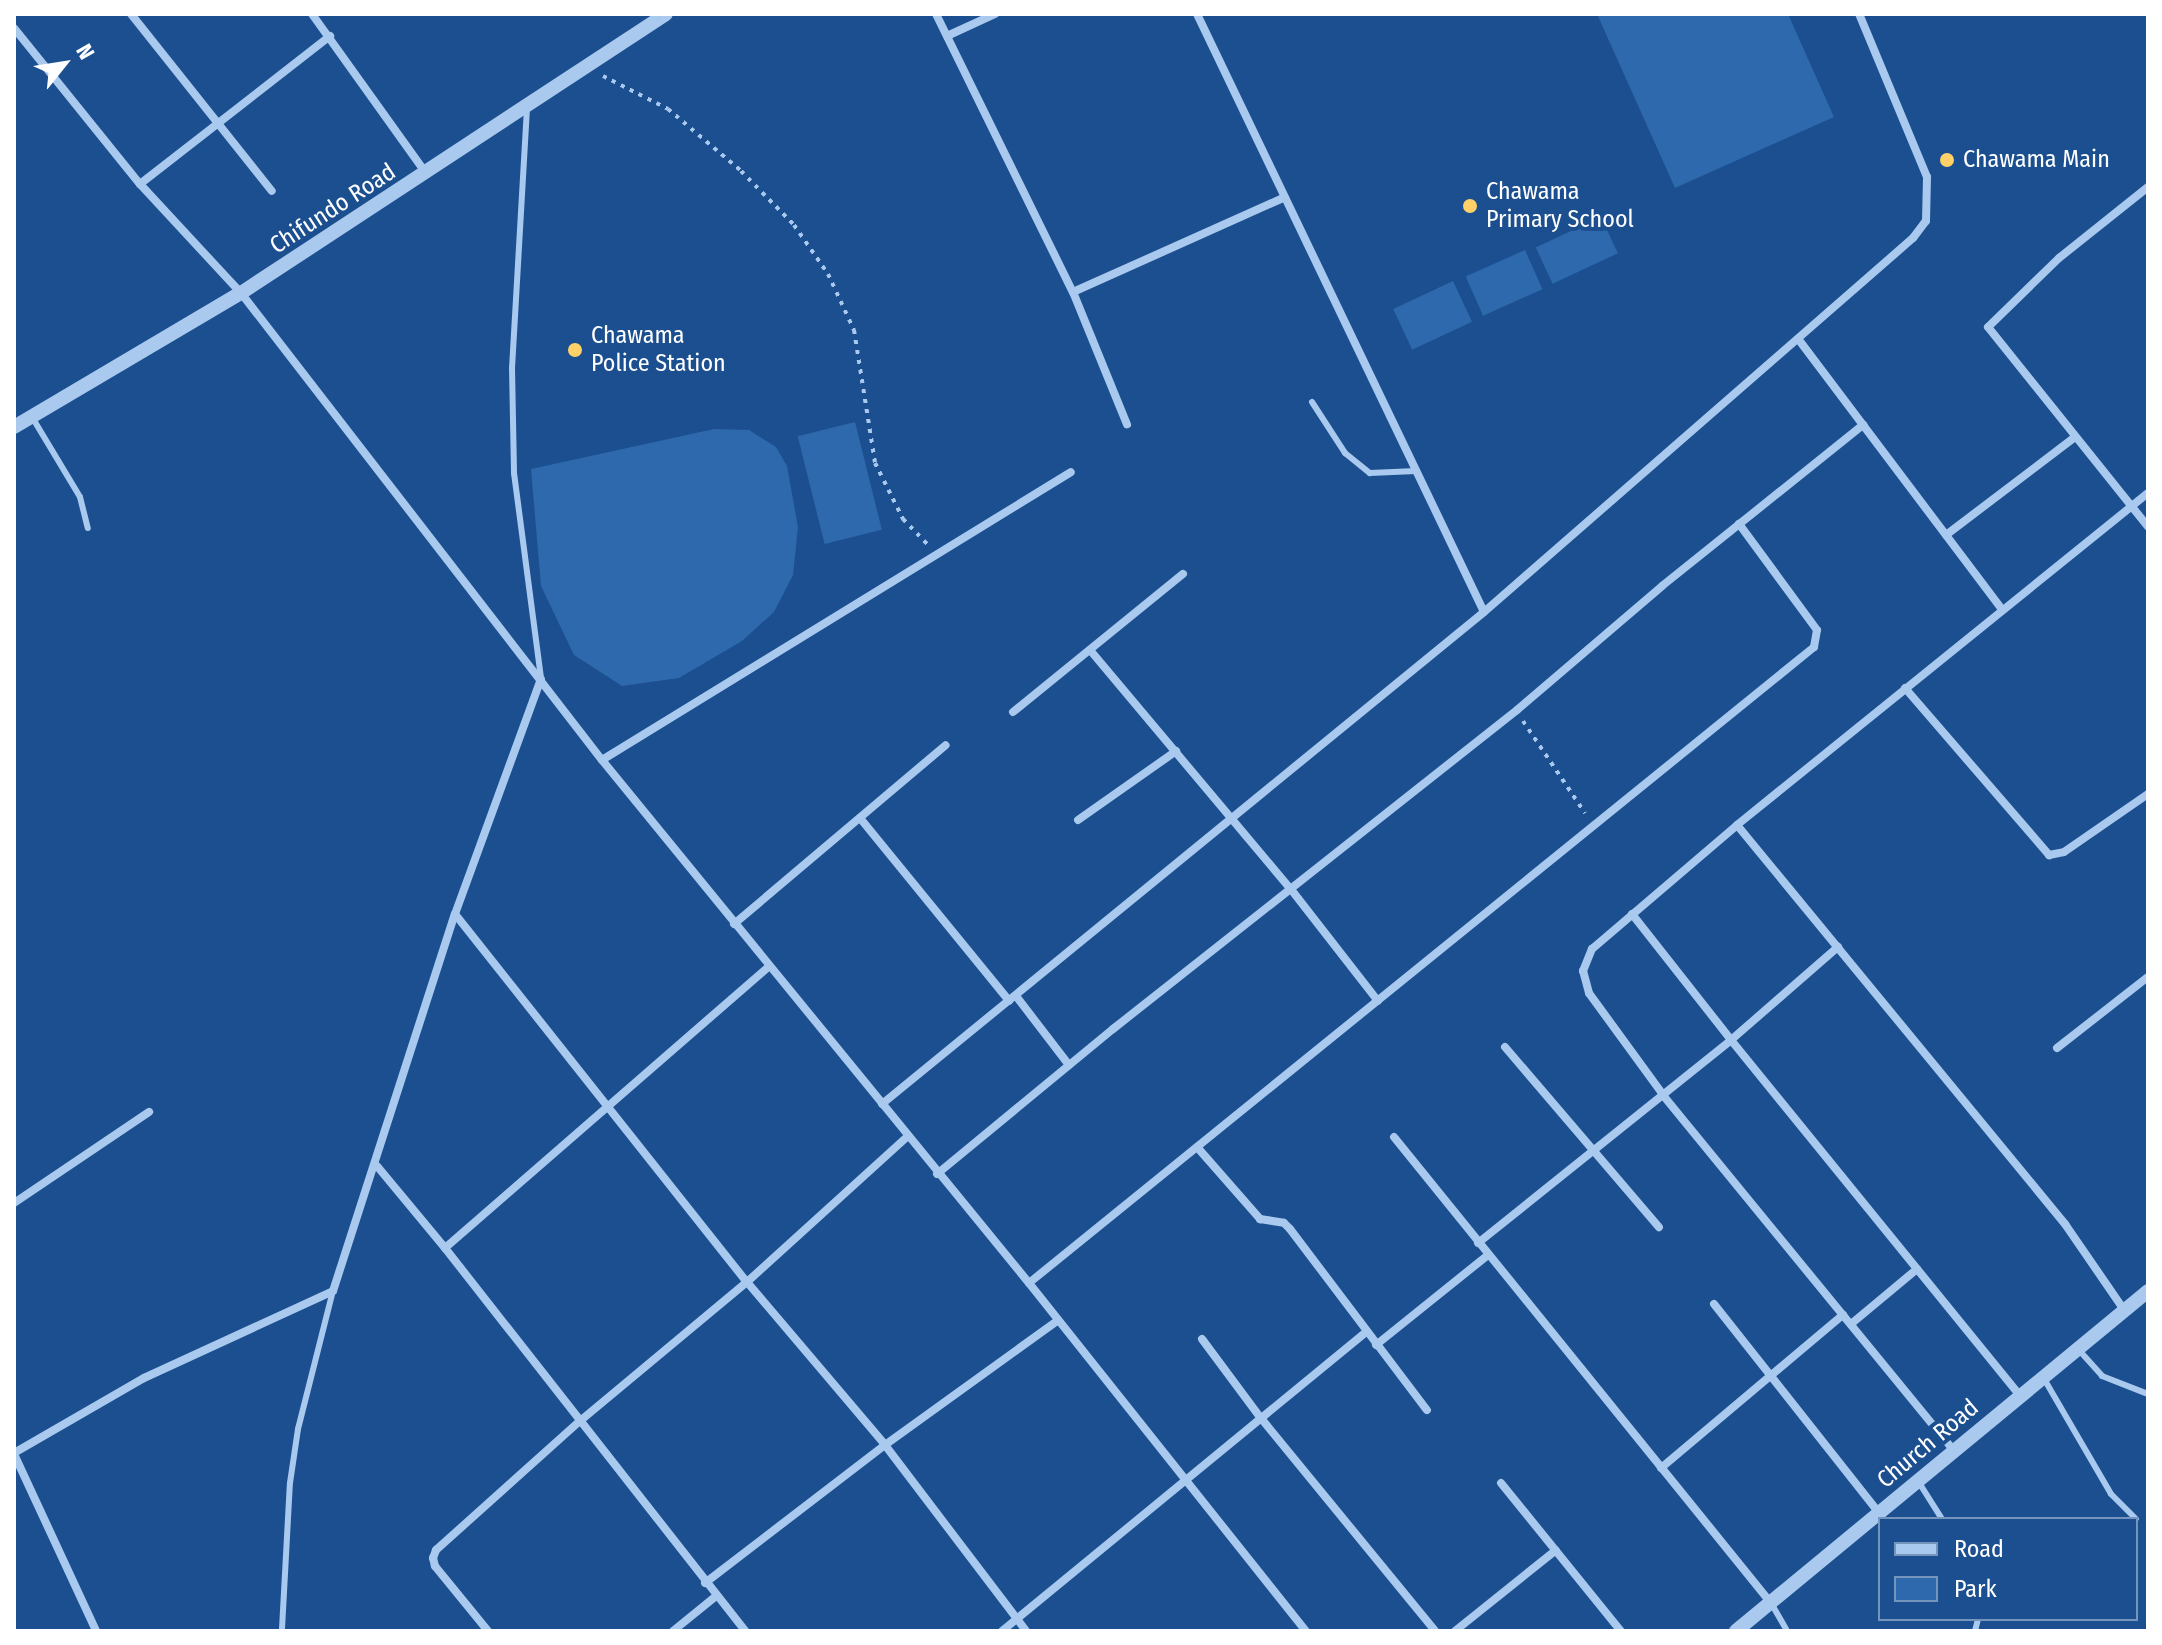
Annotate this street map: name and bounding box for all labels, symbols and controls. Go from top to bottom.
north arrow [24,24,104,104]
text: N [70,39,100,64]
place label: Chawama Main [1963,146,2110,174]
marker: Chawama Main [1938,151,1956,169]
street label: Chifundo Road [265,158,401,260]
place label: Chawama Primary School [1486,178,1634,234]
marker: Chawama Primary School [1461,197,1479,215]
place label: Chawama Police Station [591,322,726,378]
marker: Chawama Police Station [566,341,584,359]
street label: Church Road [1872,1393,1984,1495]
legend [1878,1517,2138,1621]
text: Road [1954,1535,2004,1563]
text: Park [1954,1575,1997,1603]

